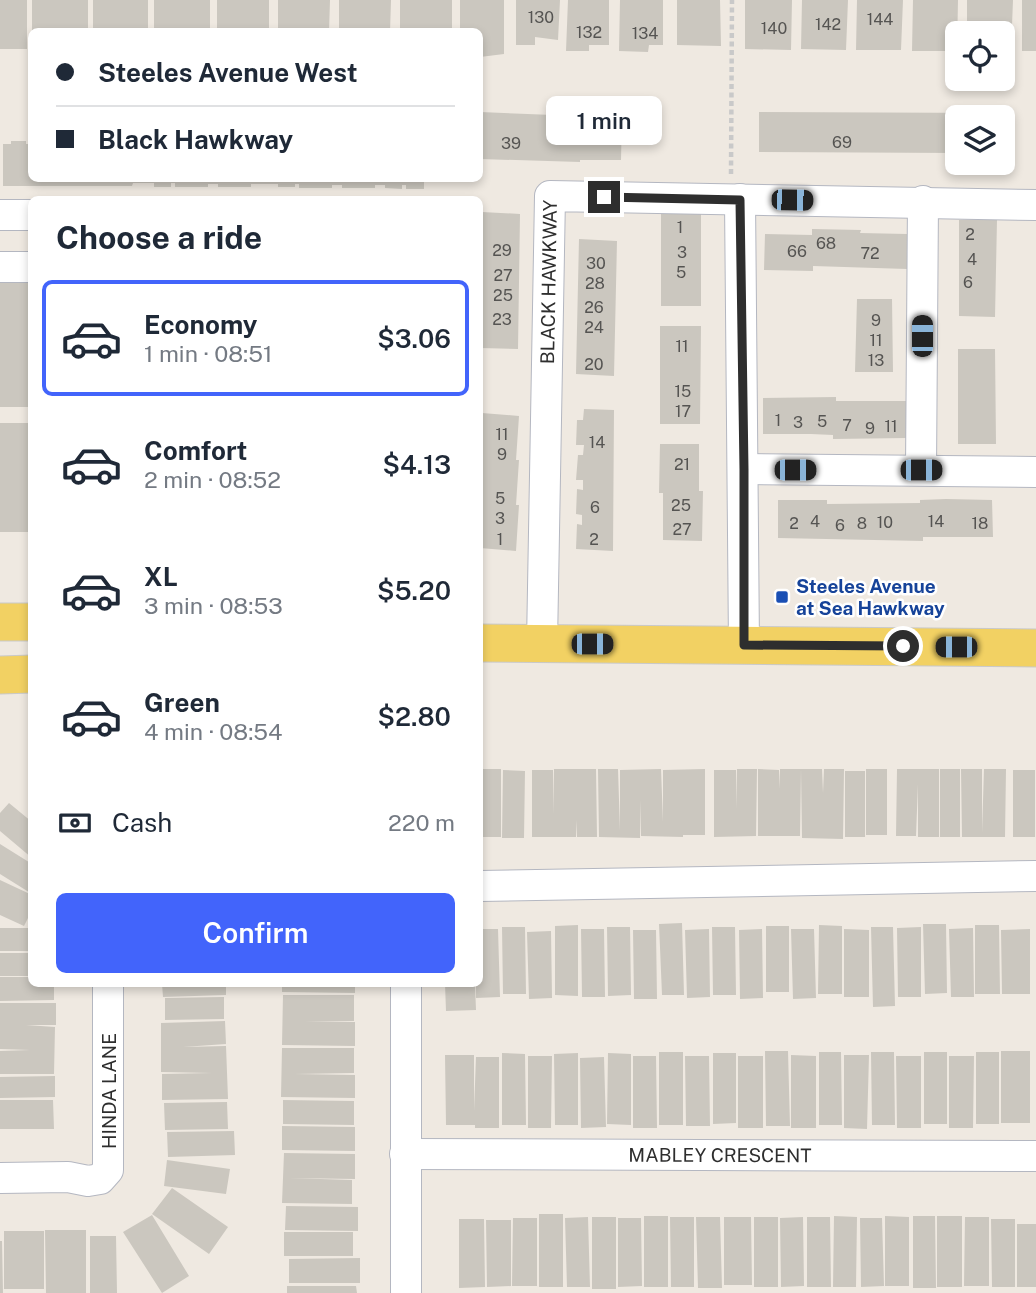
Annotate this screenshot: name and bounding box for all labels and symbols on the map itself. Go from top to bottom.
house number: 130 [528,8,554,27]
house number: 144 [867,10,893,29]
house number: 142 [815,15,841,34]
house number: 140 [761,19,787,38]
house number: 132 [576,23,602,42]
house number: 134 [632,24,658,43]
callout: 1 min [546,96,662,144]
house number: 69 [832,133,852,152]
house number: 39 [501,134,521,153]
route end [588,181,620,213]
car [771,189,814,211]
street label: BLACK HAWKWAY [536,199,561,364]
house number: 1 [677,218,683,237]
house number: 2 [965,225,975,244]
house number: 68 [816,234,836,253]
house number: 29 [492,241,512,260]
house number: 66 [787,242,807,261]
house number: 3 [677,243,687,262]
house number: 72 [860,244,880,263]
house number: 4 [967,250,977,269]
house number: 30 [586,254,606,273]
house number: 5 [676,263,686,282]
house number: 27 [493,266,513,285]
house number: 6 [963,273,973,292]
house number: 28 [585,274,605,293]
house number: 25 [493,286,513,305]
house number: 26 [584,298,604,317]
house number: 23 [492,310,512,329]
house number: 9 [871,311,881,330]
car [912,315,933,357]
house number: 24 [584,318,604,337]
house number: 11 [869,331,883,350]
house number: 11 [675,337,689,356]
house number: 13 [868,351,884,370]
house number: 20 [584,355,604,374]
house number: 15 [675,382,691,401]
house number: 17 [675,402,691,421]
house number: 1 [775,411,781,430]
house number: 5 [817,412,827,431]
house number: 3 [793,413,803,432]
house number: 7 [842,416,852,435]
house number: 11 [884,417,898,436]
house number: 9 [865,419,875,438]
house number: 11 [495,425,509,444]
house number: 14 [589,433,605,452]
house number: 9 [497,445,507,464]
house number: 21 [674,455,690,474]
car [775,460,817,481]
car [901,460,943,481]
house number: 5 [495,489,505,508]
house number: 25 [671,496,691,515]
house number: 6 [590,498,600,517]
house number: 3 [495,509,505,528]
house number: 4 [810,512,820,531]
house number: 14 [928,512,944,531]
house number: 10 [877,513,893,532]
house number: 2 [789,514,799,533]
house number: 8 [857,514,867,533]
house number: 18 [972,514,988,533]
house number: 6 [835,516,845,535]
house number: 27 [672,520,692,539]
house number: 1 [497,530,503,549]
house number: 2 [589,530,599,549]
place label: Steeles Avenue at Sea Hawkway [796,575,945,619]
marker: Steeles Avenue at Sea Hawkway [774,589,790,605]
route start [887,630,919,662]
car [572,634,614,655]
car [936,637,978,658]
street label: HINDA LANE [98,1033,120,1149]
street label: MABLEY CRESCENT [628,1144,812,1166]

